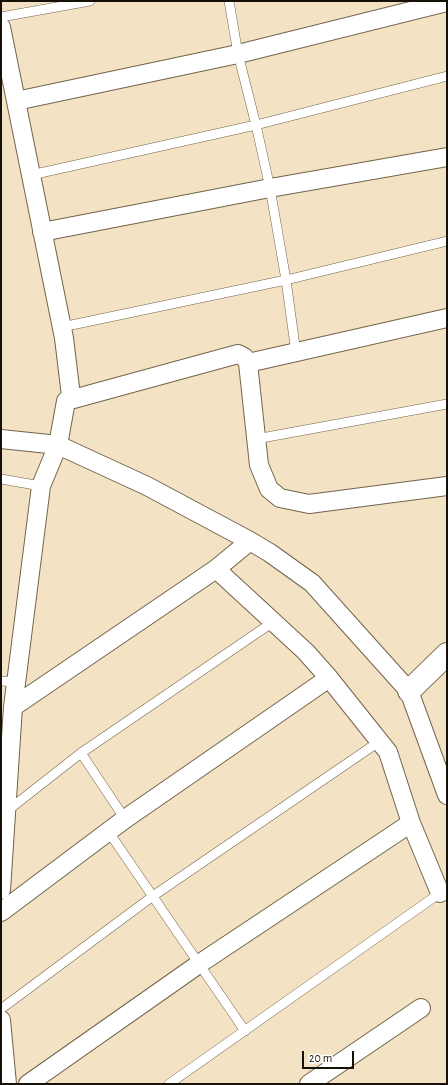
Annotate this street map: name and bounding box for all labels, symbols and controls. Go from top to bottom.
scale bar [304,1043,356,1069]
text: 20 m [309,1052,332,1064]

